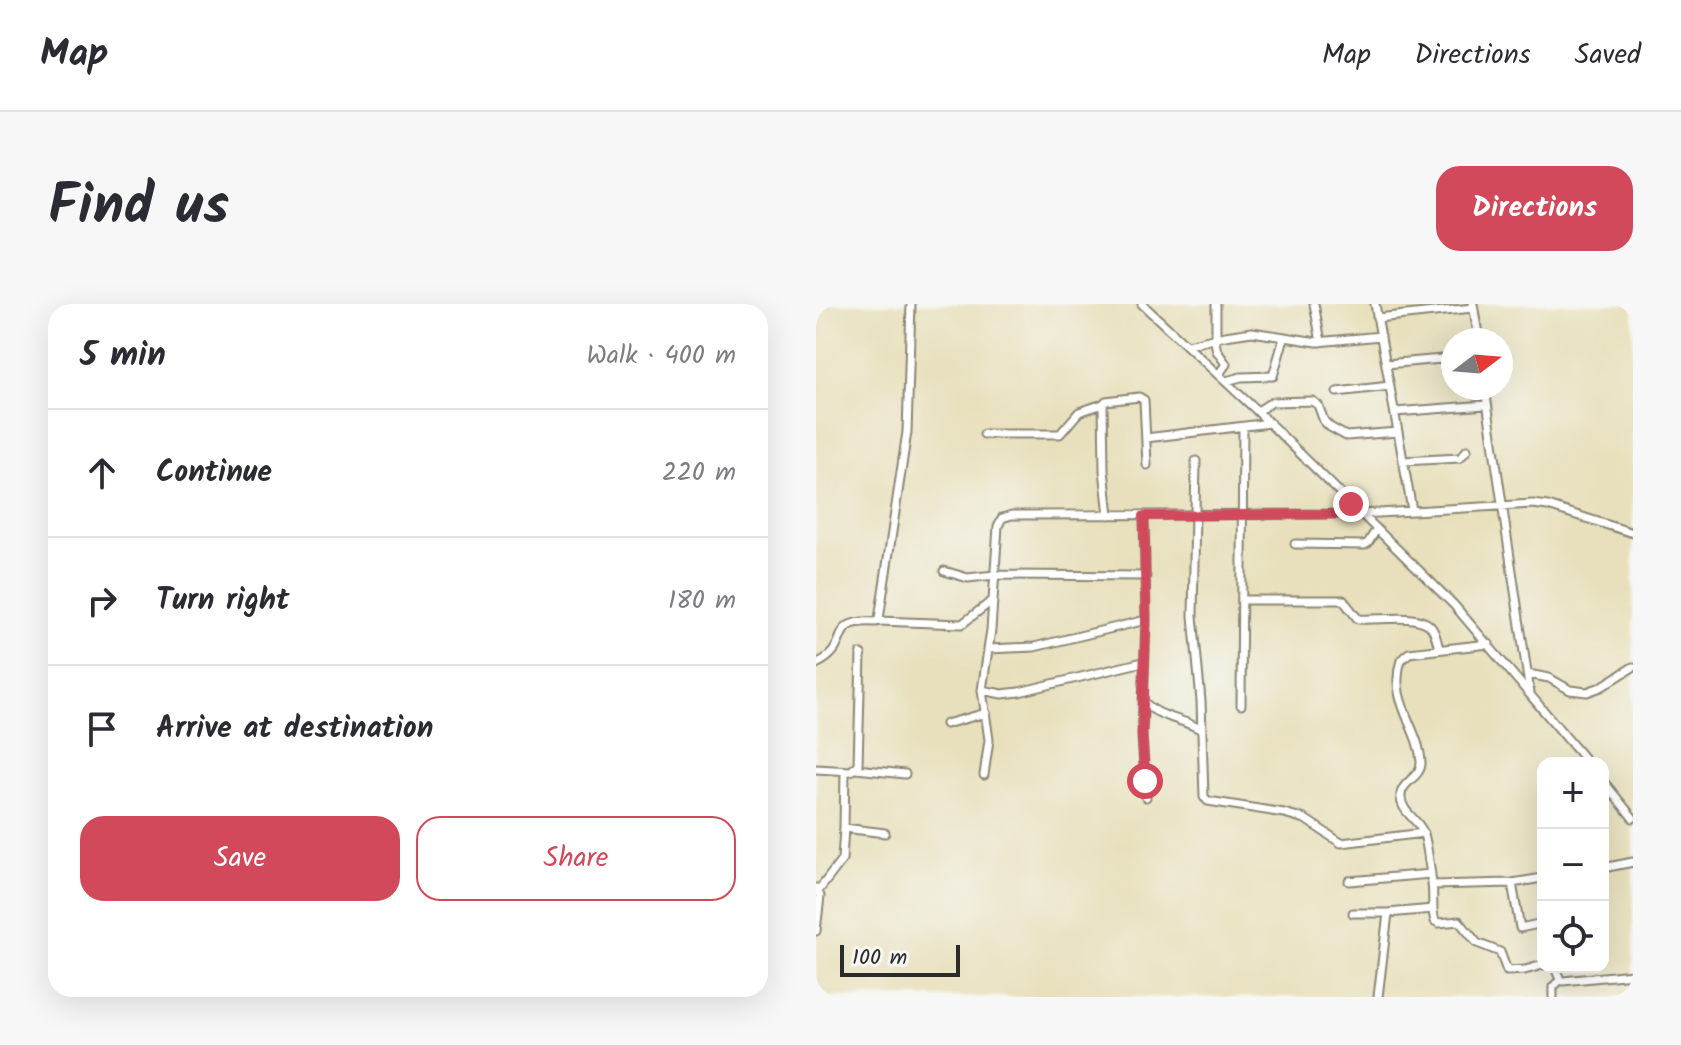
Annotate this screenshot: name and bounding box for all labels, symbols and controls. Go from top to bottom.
text: Map [40,25,109,85]
text: Map [1322,33,1371,78]
text: Directions [1415,33,1531,78]
text: Saved [1575,33,1641,78]
text: Find us [48,163,229,253]
button: Directions [1436,166,1633,251]
north arrow [1441,328,1513,400]
text: 5 min [80,329,166,383]
text: Walk · 400 m [586,335,736,377]
text: Continue [156,449,272,497]
icon: ahead [80,451,124,495]
text: 220 m [662,452,736,494]
route end [1333,486,1369,522]
text: Turn right [156,577,289,625]
icon: right [80,579,124,623]
text: 180 m [668,580,736,622]
text: Arrive at destination [156,705,433,753]
icon: arrive [80,707,124,751]
map controls [1537,757,1609,973]
button: + [1537,757,1609,829]
route start [1127,763,1163,799]
button: Save [80,816,400,901]
button: Share [416,816,736,901]
button: − [1537,829,1609,901]
button: locate [1537,901,1609,973]
scale bar [840,941,960,977]
text: 100 m [852,941,907,976]

